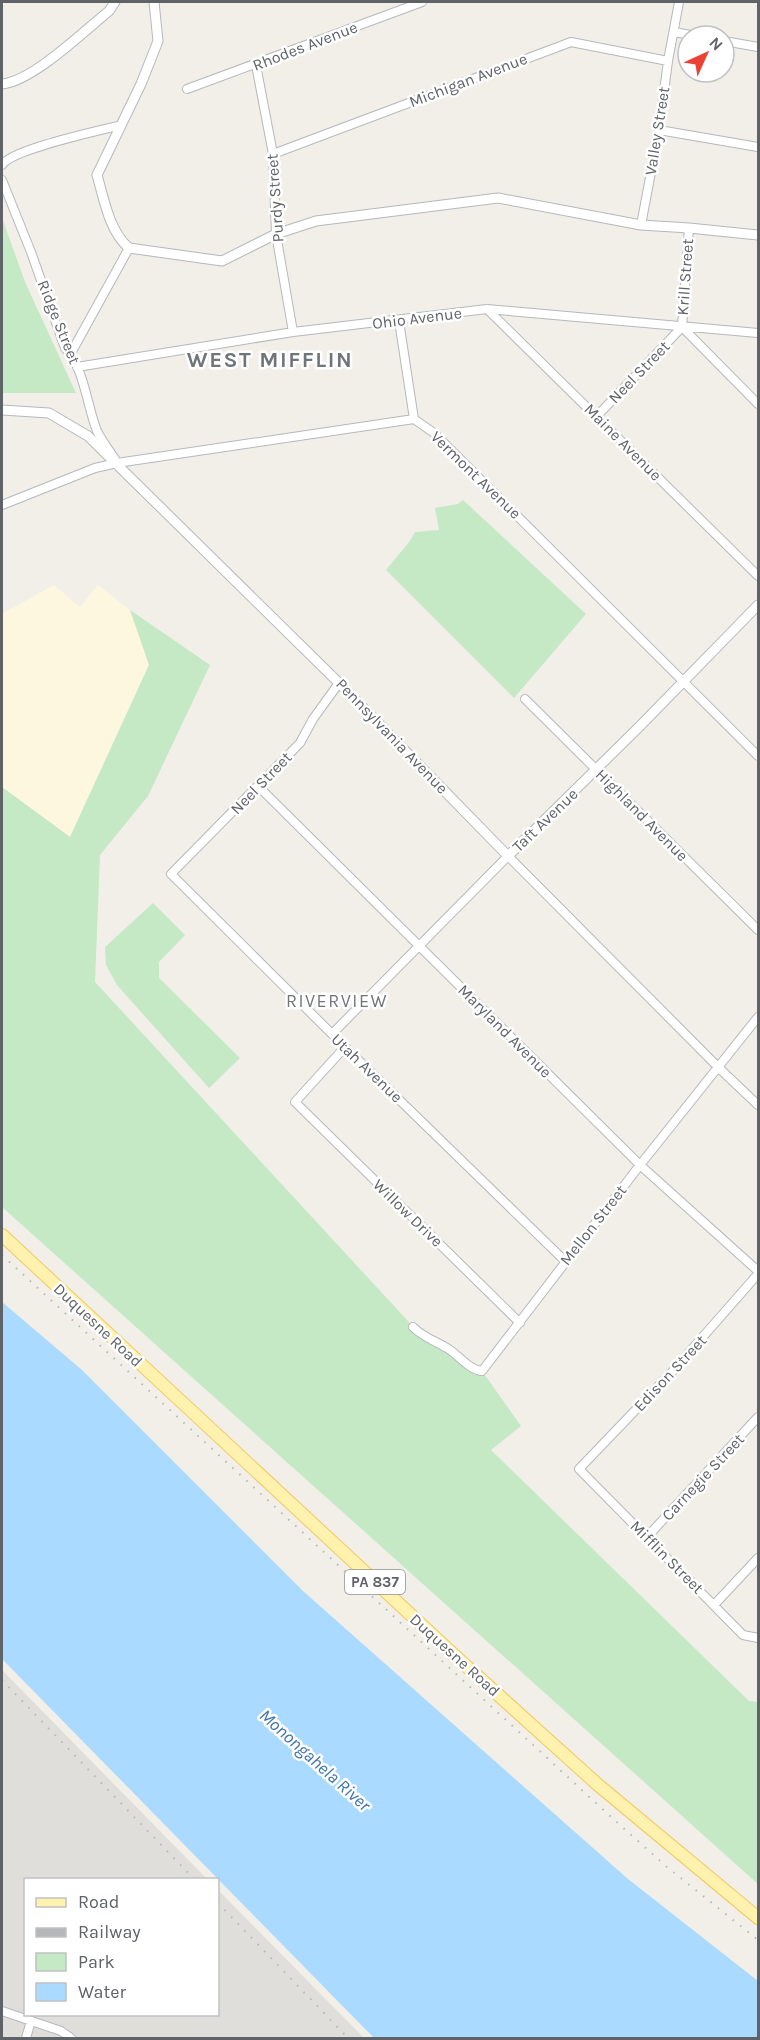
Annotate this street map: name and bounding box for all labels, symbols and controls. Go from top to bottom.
street label: Rhodes Avenue [250,17,360,75]
north arrow [676,24,736,84]
text: N [705,33,727,55]
street label: Michigan Avenue [406,49,530,111]
street label: Valley Street [641,85,673,177]
street label: Purdy Street [262,153,288,243]
street label: Krill Street [673,238,697,316]
street label: Ridge Street [34,277,84,367]
street label: Ohio Avenue [371,303,463,333]
street label: Neel Street [605,337,673,407]
district label: WEST MIFFLIN [187,347,353,373]
street label: Maine Avenue [580,399,666,485]
street label: Vermont Avenue [427,427,525,523]
street label: Pennsylvania Avenue [332,674,452,798]
street label: Neel Street [227,748,295,818]
street label: Highland Avenue [592,765,692,865]
street label: Taft Avenue [508,784,582,856]
street label: Maryland Avenue [454,980,556,1082]
district label: RIVERVIEW [286,990,388,1012]
street label: Utah Avenue [328,1029,406,1107]
street label: Willow Drive [369,1175,447,1251]
street label: Mellon Street [556,1181,630,1269]
street label: Duquesne Road [50,1279,146,1371]
street label: Edison Street [630,1331,710,1415]
street label: Carnegie Street [658,1430,748,1524]
street label: Mifflin Street [626,1516,708,1598]
road number: PA 837 [345,1570,405,1594]
street label: Duquesne Road [406,1610,504,1700]
water label: Monongahela River [255,1704,376,1816]
legend [24,1878,219,2016]
text: Road [78,1891,119,1913]
text: Railway [78,1921,141,1943]
text: Park [78,1951,115,1973]
text: Water [78,1981,126,2003]

